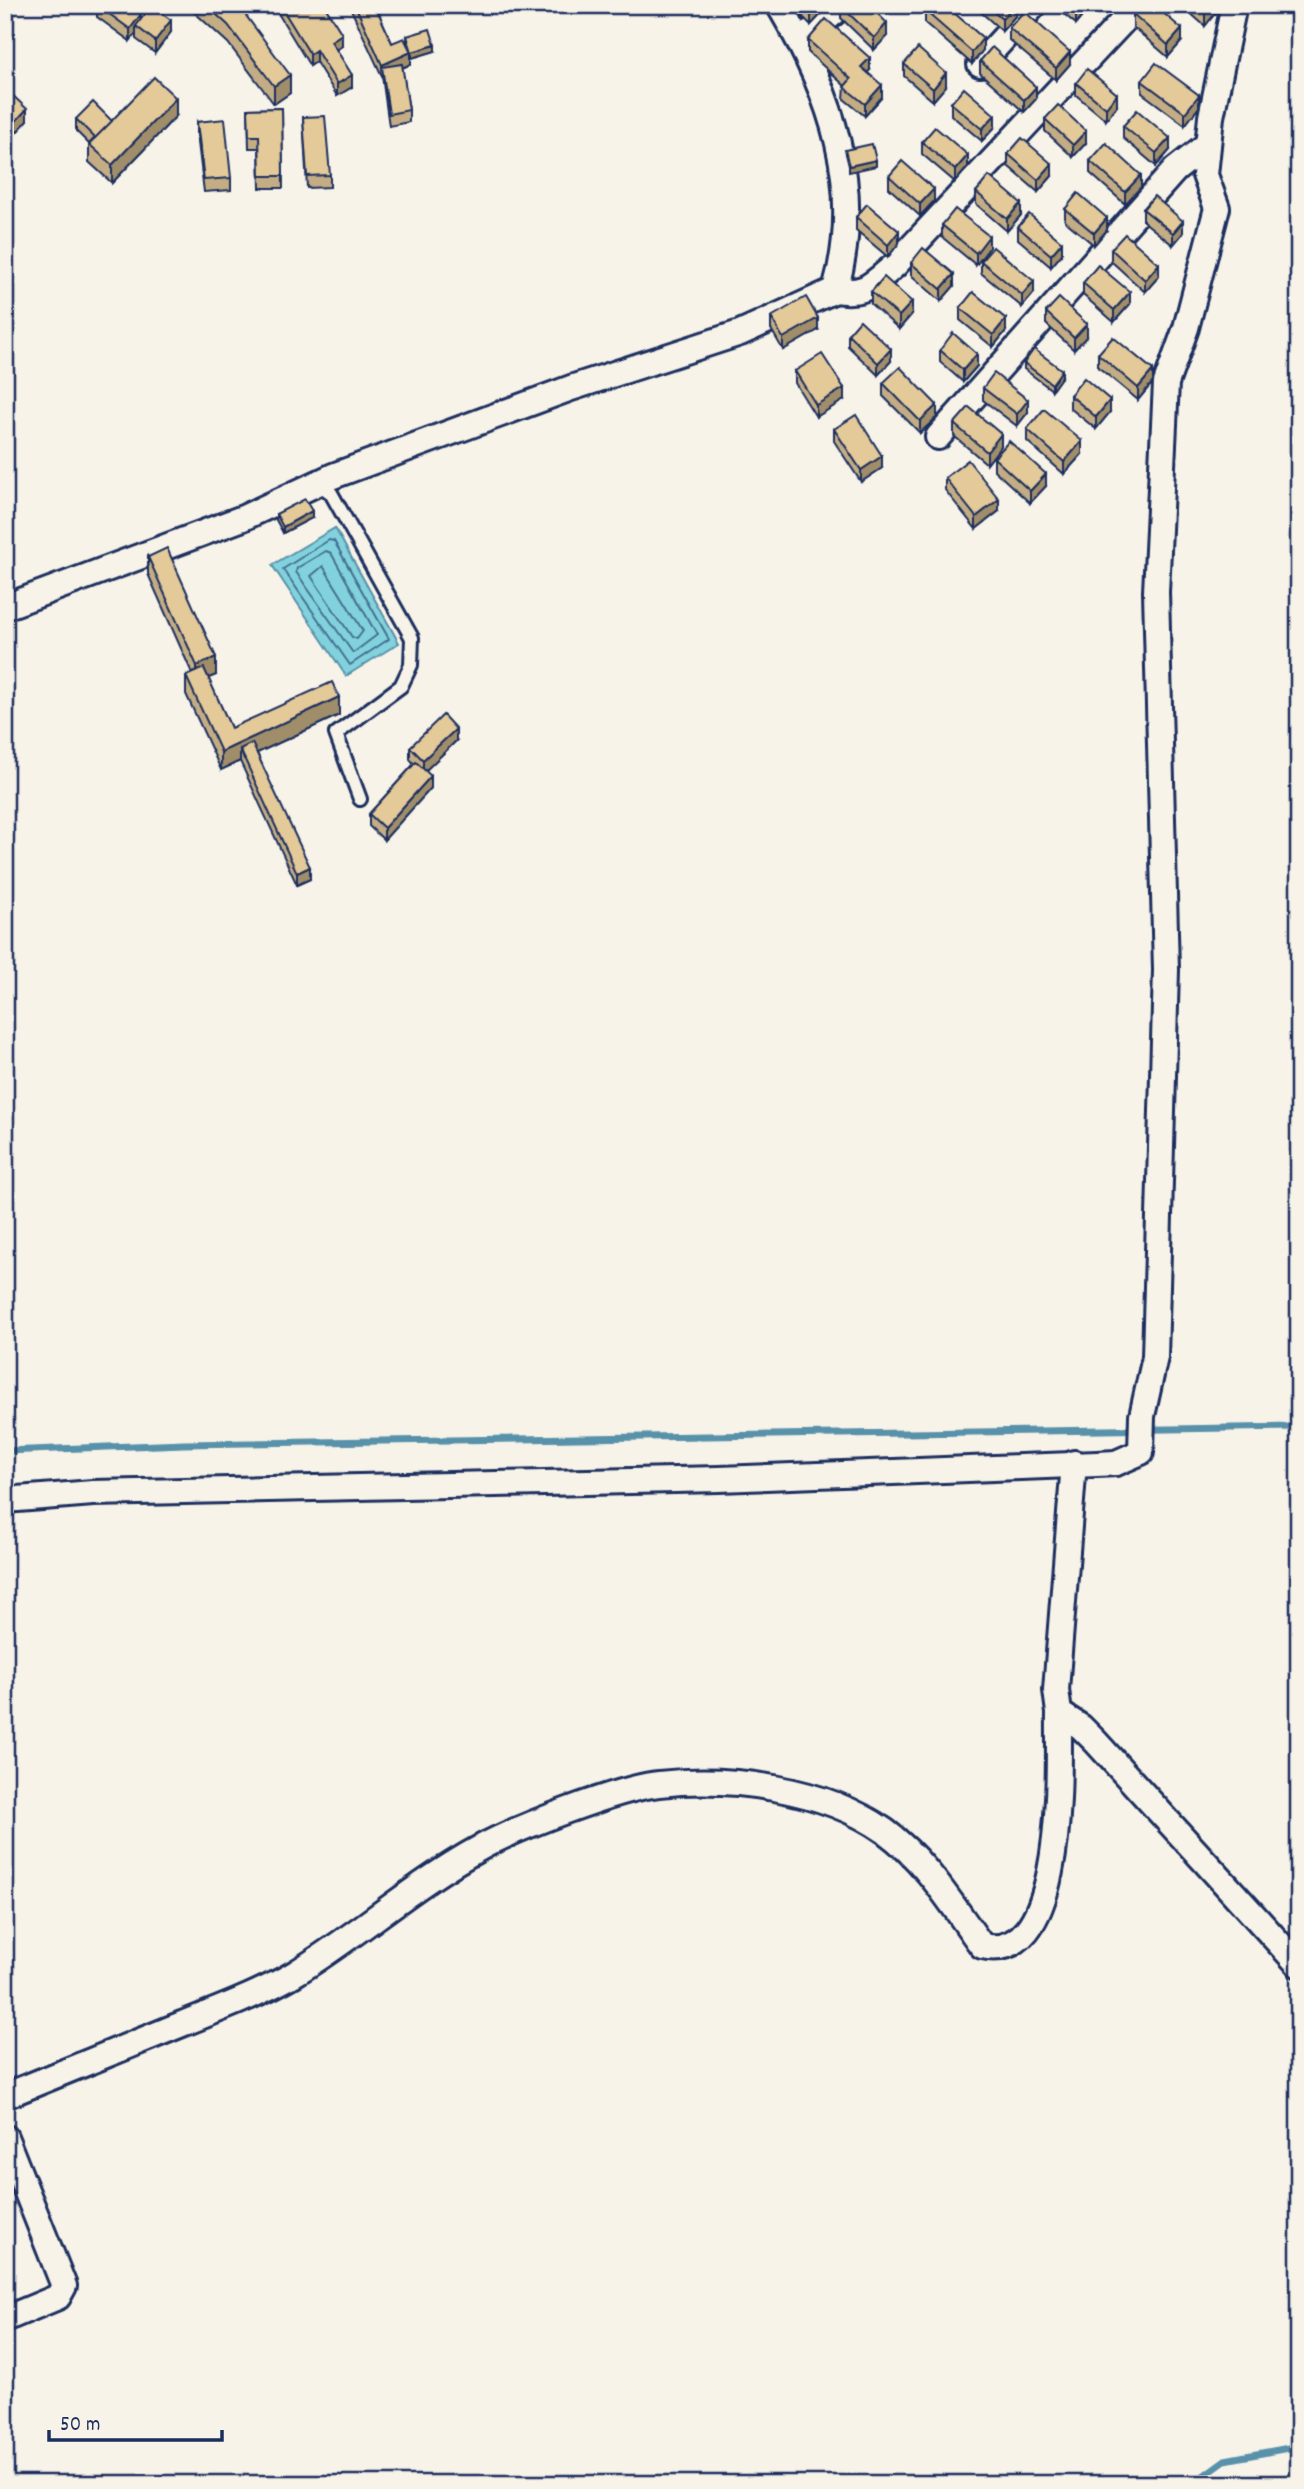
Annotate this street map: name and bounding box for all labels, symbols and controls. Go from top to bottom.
scale bar [49,2398,222,2442]
text: 50 m [60,2411,100,2441]

